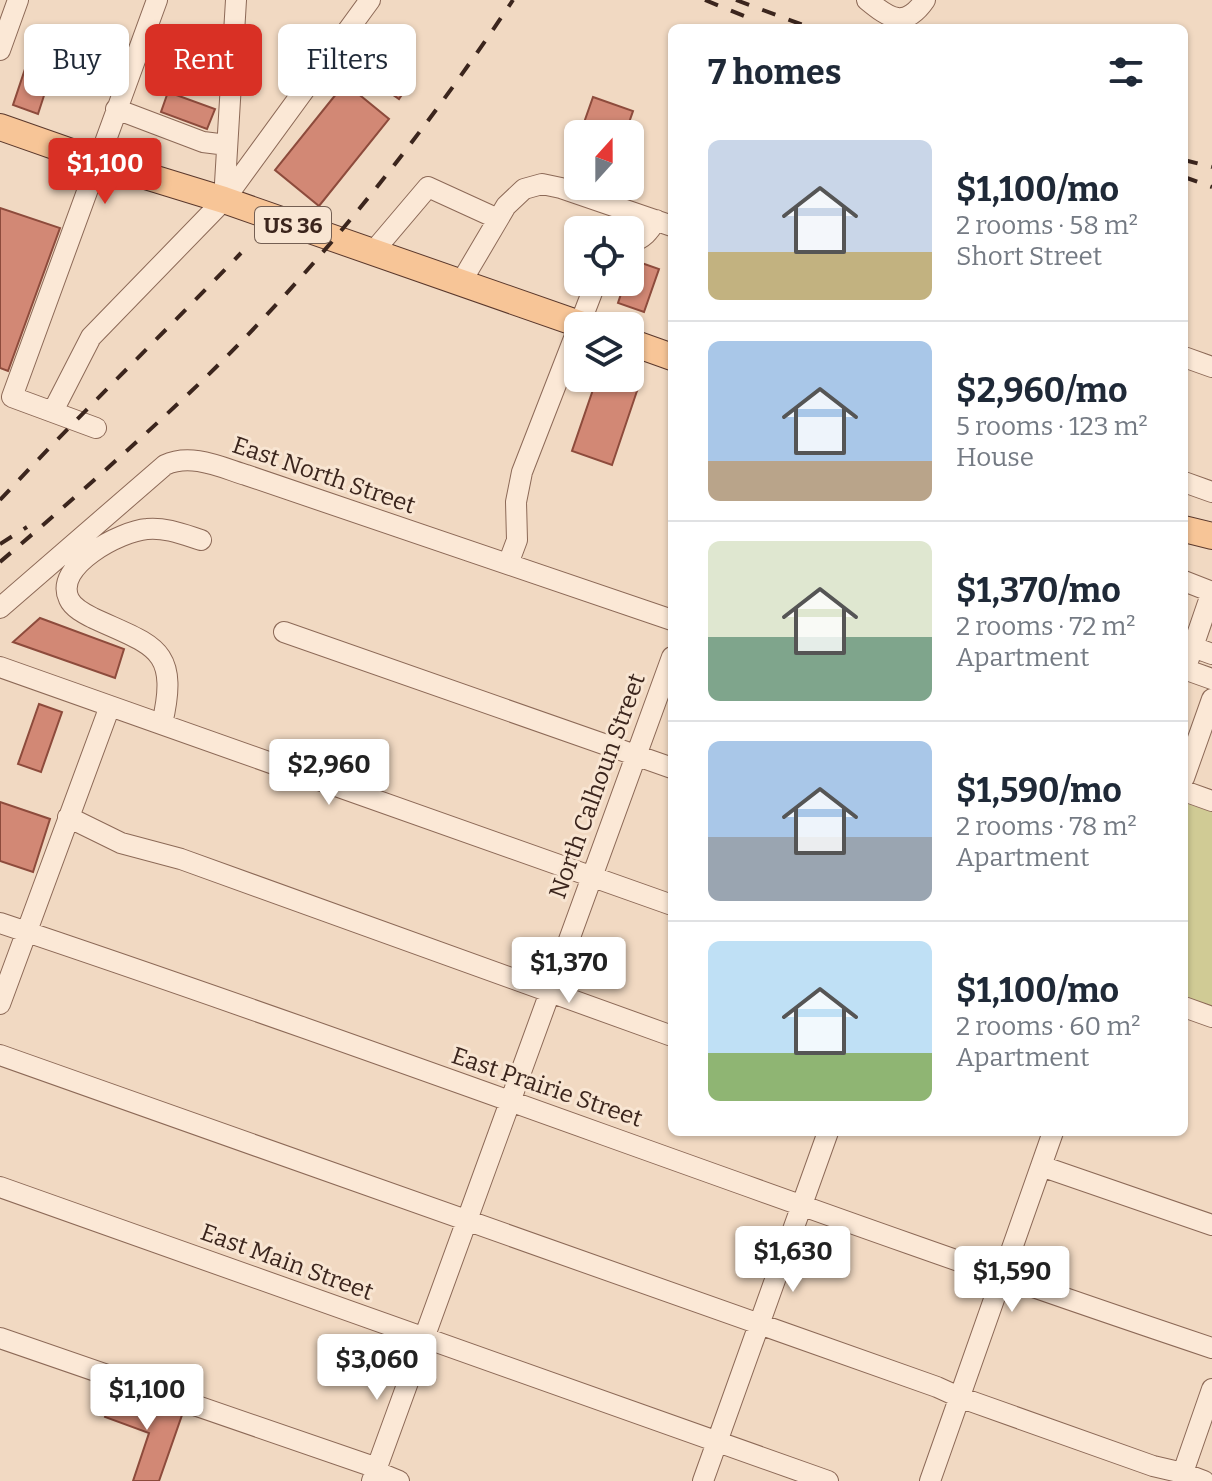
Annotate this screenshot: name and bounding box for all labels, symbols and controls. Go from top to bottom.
chip: Buy [24,24,129,96]
chip: Rent [145,24,262,96]
chip: Filters [278,24,416,96]
icon: filters [1104,50,1148,94]
text: 7 homes [708,52,841,93]
north arrow [564,120,644,200]
map controls [564,120,644,392]
pin: $1,100 [40,138,170,206]
text: $1,100 [66,148,144,179]
text: $1,100/mo [956,169,1119,210]
icon: home [772,172,868,268]
road number: US 36 [255,207,331,243]
text: 2 rooms · 58 m² [956,210,1138,241]
button: locate [564,216,644,296]
text: Short Street [956,241,1102,272]
button: layers [564,312,644,392]
text: $2,960/mo [956,370,1128,411]
icon: home [772,373,868,469]
text: 5 rooms · 123 m² [956,411,1148,442]
street label: East North Street [229,431,419,520]
text: House [956,442,1034,473]
text: $1,370/mo [956,570,1121,611]
icon: home [772,573,868,669]
text: 2 rooms · 72 m² [956,611,1136,642]
text: Apartment [956,642,1089,673]
street label: North Calhoun Street [543,669,651,902]
pin: $2,960 [264,739,394,807]
text: $2,960 [287,749,371,780]
text: $1,590/mo [956,770,1122,811]
icon: home [772,773,868,869]
text: 2 rooms · 78 m² [956,811,1137,842]
text: Apartment [956,842,1089,873]
pin: $1,370 [504,937,634,1005]
text: $1,370 [530,947,608,978]
text: $1,100/mo [956,970,1119,1011]
icon: home [772,973,868,1069]
text: 2 rooms · 60 m² [956,1011,1140,1042]
street label: East Prairie Street [448,1041,646,1133]
text: Apartment [956,1042,1089,1073]
street label: East Main Street [197,1218,377,1306]
pin: $1,630 [728,1226,858,1294]
text: $1,630 [753,1236,833,1267]
pin: $1,590 [947,1246,1077,1314]
text: $1,590 [972,1256,1052,1287]
pin: $3,060 [312,1334,442,1402]
text: $3,060 [335,1344,419,1375]
pin: $1,100 [82,1364,212,1432]
text: $1,100 [108,1374,186,1405]

